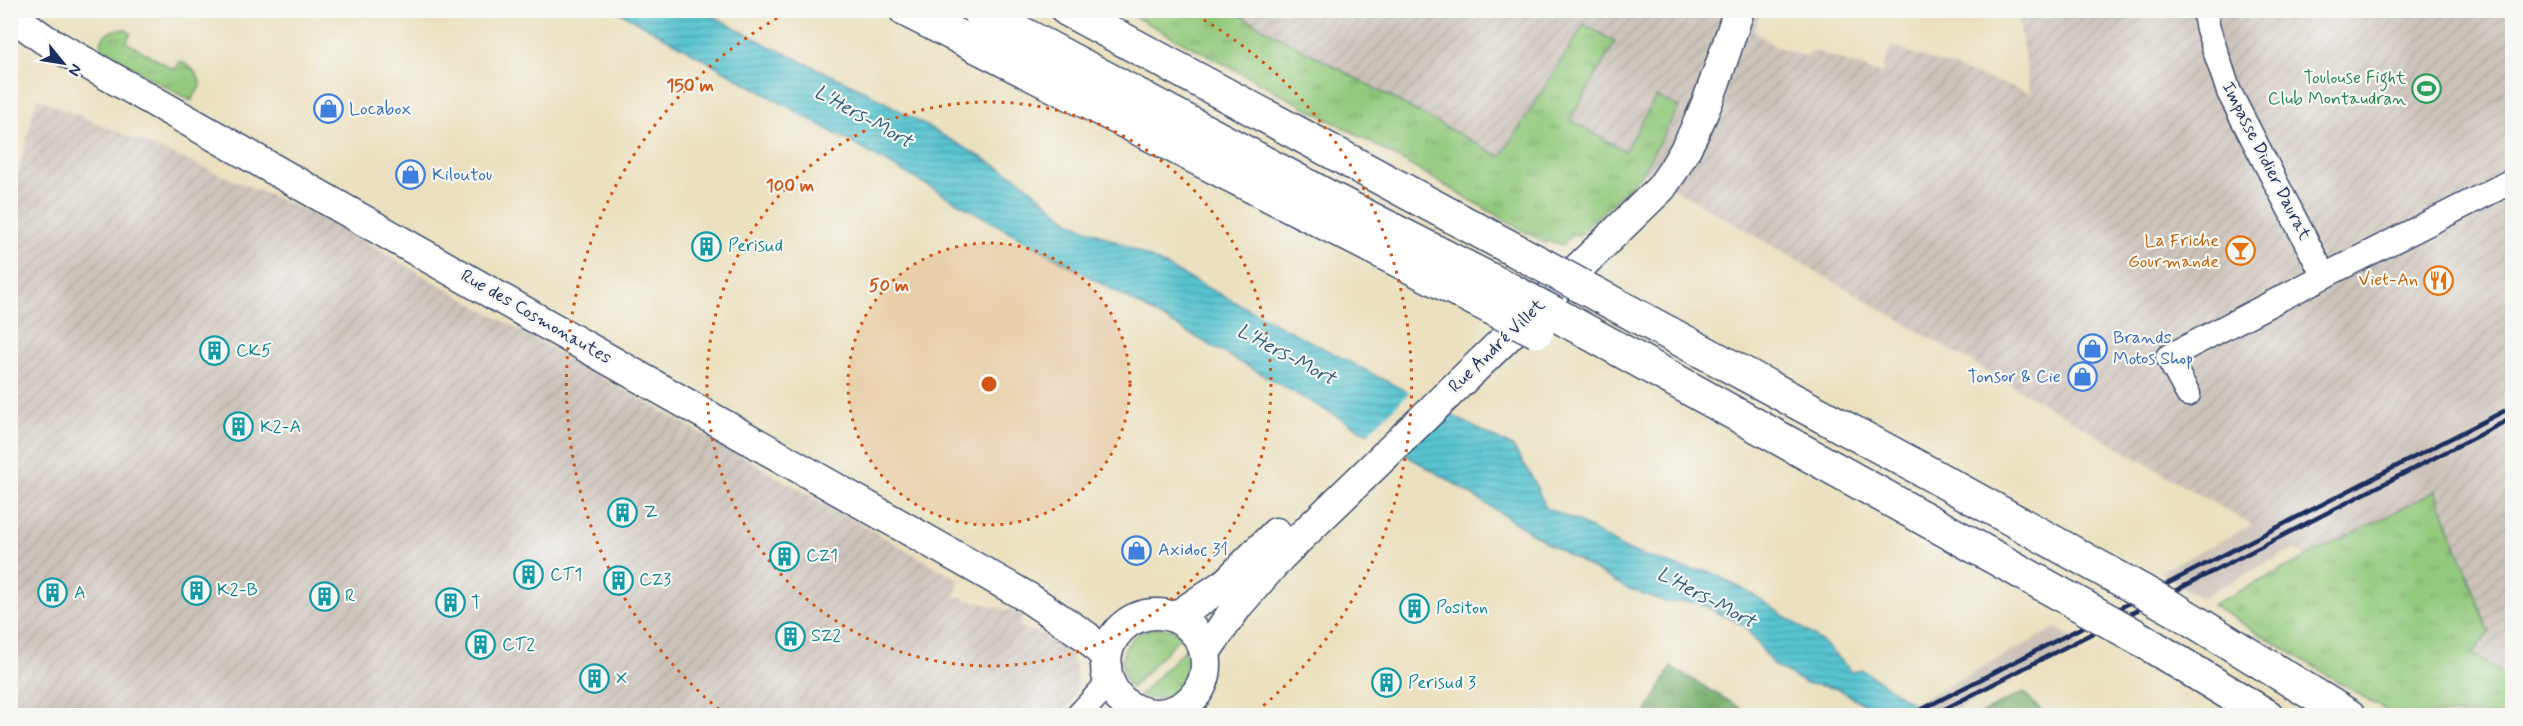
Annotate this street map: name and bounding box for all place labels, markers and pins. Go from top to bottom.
place label: Toulouse Fight Club Montaudran [2268,66,2406,111]
sports icon: Toulouse Fight Club Montaudran [2411,72,2443,104]
shop icon: Locabox [312,93,344,125]
place label: Locabox [349,97,411,121]
shop icon: Kiloutou [395,159,427,191]
place label: Kiloutou [432,163,492,187]
place label: La Friche Gourmande [2128,229,2219,274]
building icon: Perisud [691,230,723,262]
place label: Perisud [728,234,783,258]
bar icon: La Friche Gourmande [2224,235,2256,267]
restaurant icon: Viet-An [2423,264,2455,296]
place label: Viet-An [2359,268,2418,292]
place label: Brands Motos Shop [2113,326,2193,371]
shop icon: Brands Motos Shop [2076,332,2108,364]
building icon: CK5 [199,335,231,367]
place label: CK5 [236,339,272,363]
shop icon: Tonsor & Cie [2066,361,2098,393]
place label: Tonsor & Cie [1968,365,2061,389]
centre of rings [979,374,999,394]
building icon: K2-A [223,411,255,443]
place label: K2-A [260,415,301,439]
building icon: Z [607,496,639,528]
place label: Z [644,500,658,524]
shop icon: Axidoc 31 [1121,534,1153,566]
place label: Axidoc 31 [1158,538,1228,562]
building icon: CZ1 [769,540,801,572]
place label: CZ1 [806,544,838,568]
building icon: CT1 [513,559,545,591]
place label: CT1 [550,563,582,587]
building icon: CZ3 [602,564,634,596]
place label: CZ3 [639,568,671,592]
building icon: K2-B [180,574,212,606]
building icon: A [37,577,69,609]
place label: K2-B [217,578,258,602]
building icon: R [308,580,340,612]
place label: A [74,581,86,605]
place label: R [345,584,356,608]
building icon: T [434,587,466,619]
place label: T [471,591,481,615]
building icon: Positon [1399,592,1431,624]
place label: Positon [1436,596,1488,620]
building icon: SZ2 [774,620,806,652]
place label: SZ2 [811,624,841,648]
building icon: CT2 [465,629,497,661]
place label: CT2 [502,633,535,657]
building icon: X [579,663,611,695]
place label: X [616,667,627,691]
building icon: Perisud 3 [1371,667,1403,699]
place label: Perisud 3 [1408,671,1476,695]

